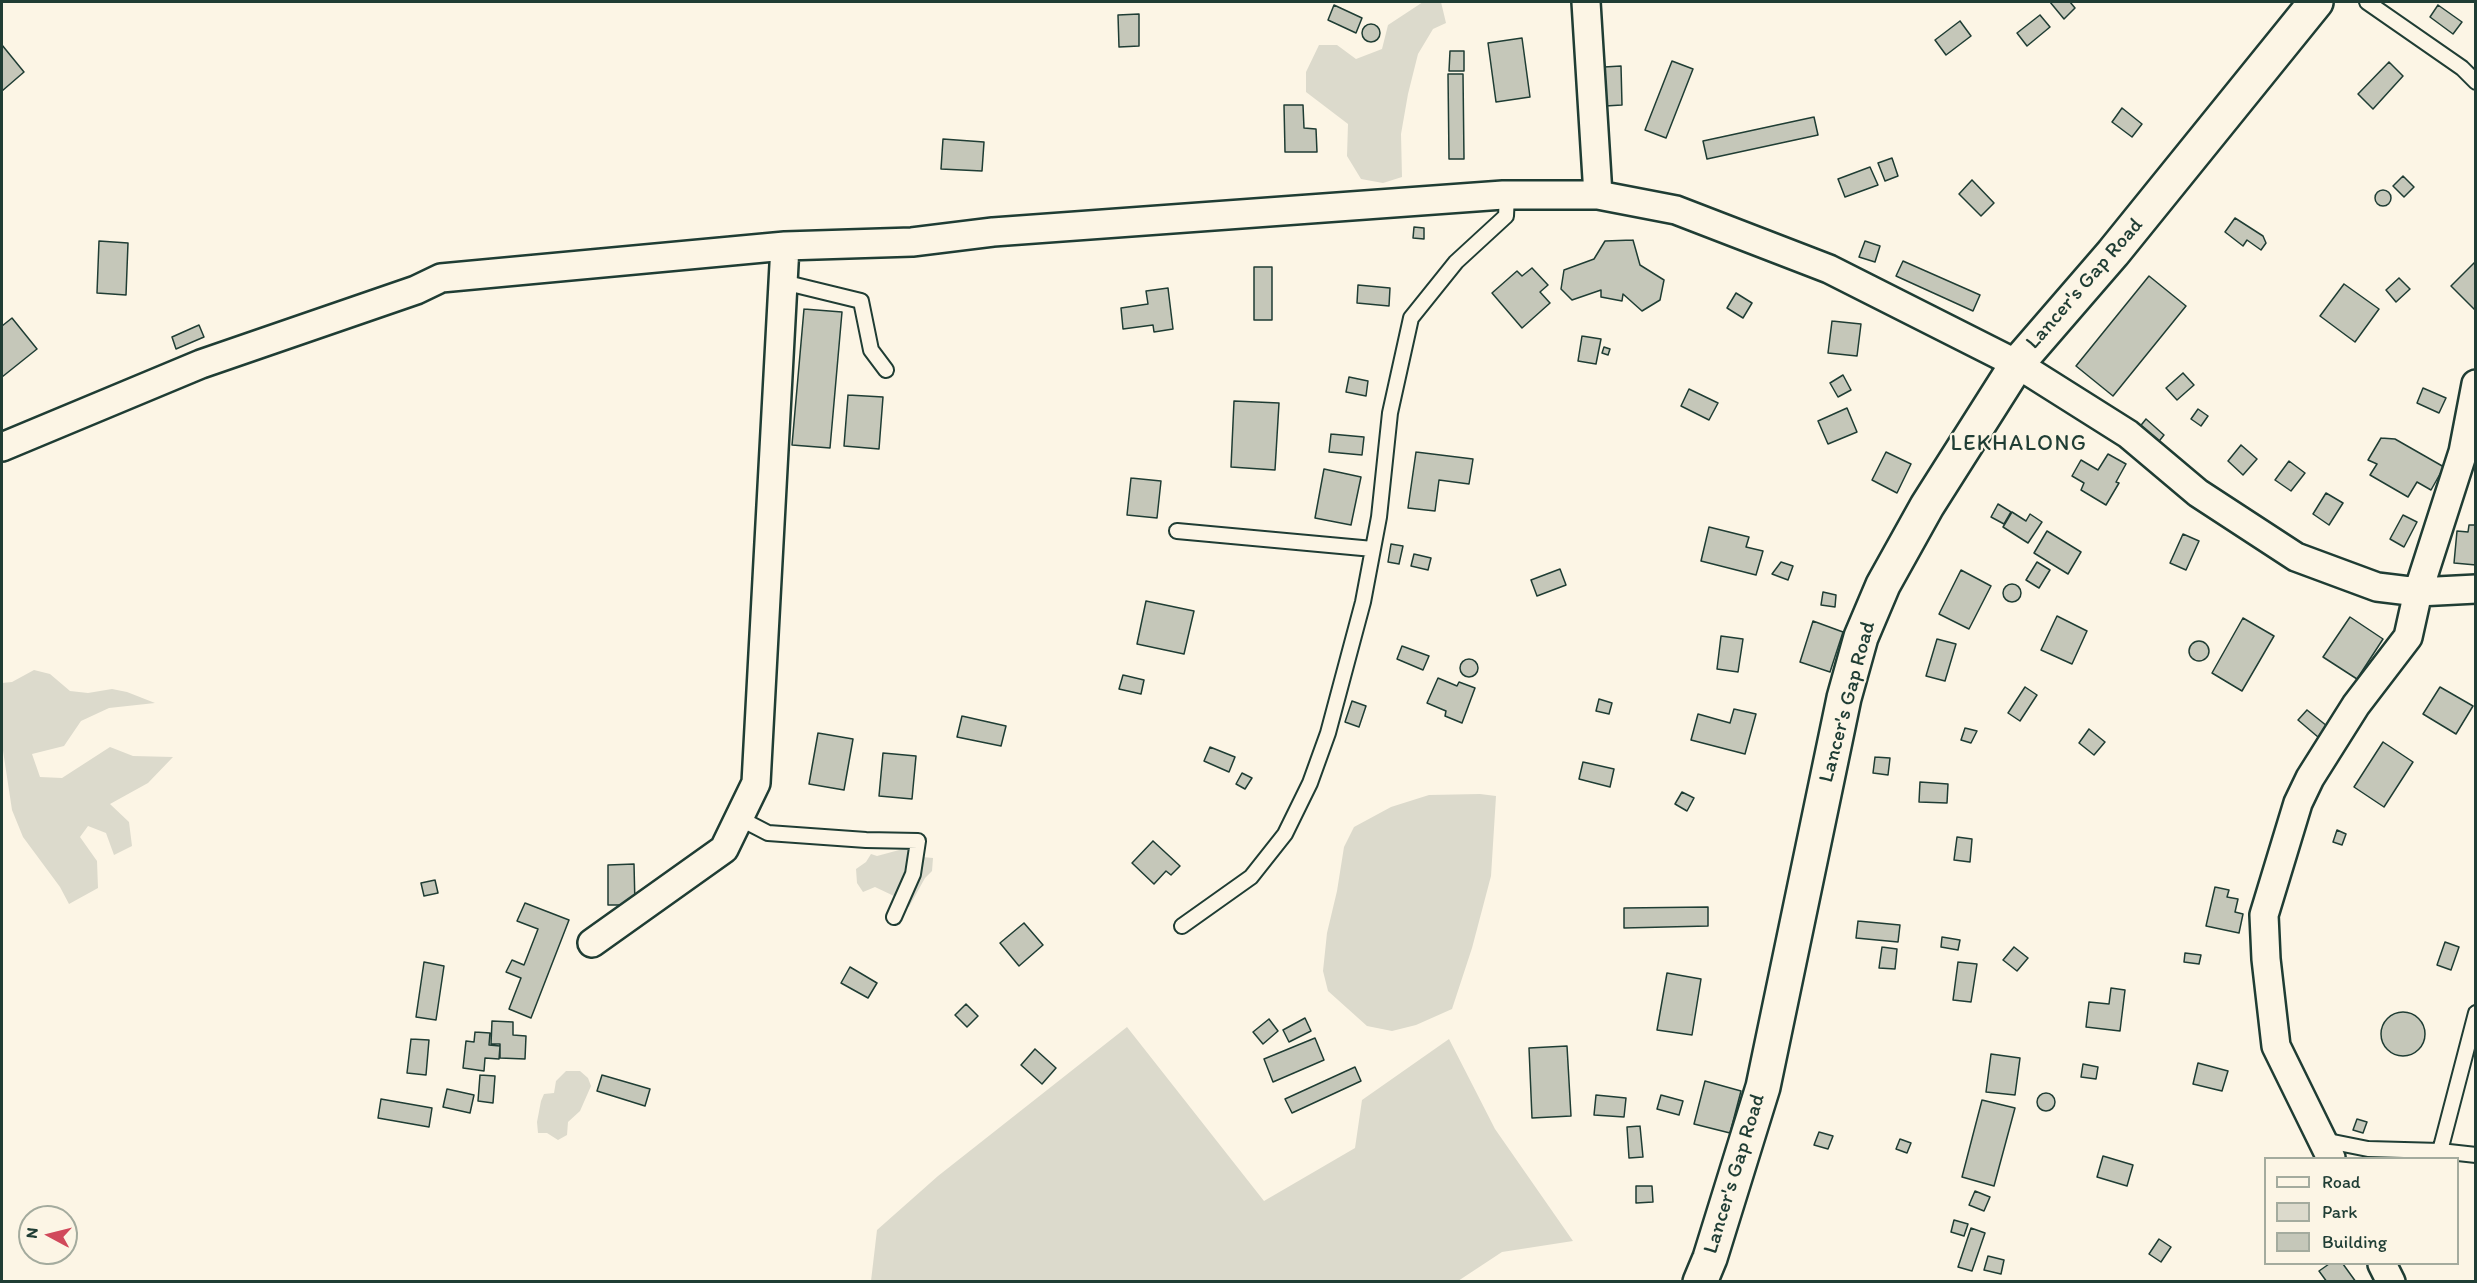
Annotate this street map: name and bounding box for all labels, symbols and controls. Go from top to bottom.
street label: Lancer's Gap Road [2021,213,2149,355]
district label: LEKHALONG [1951,431,2087,457]
street label: Lancer's Gap Road [1814,619,1882,785]
street label: Lancer's Gap Road [1699,1091,1771,1257]
legend [2264,1157,2459,1265]
text: Road [2322,1171,2361,1193]
text: Park [2322,1201,2357,1223]
north arrow [18,1205,78,1265]
text: N [22,1226,42,1240]
text: Building [2322,1231,2387,1253]

